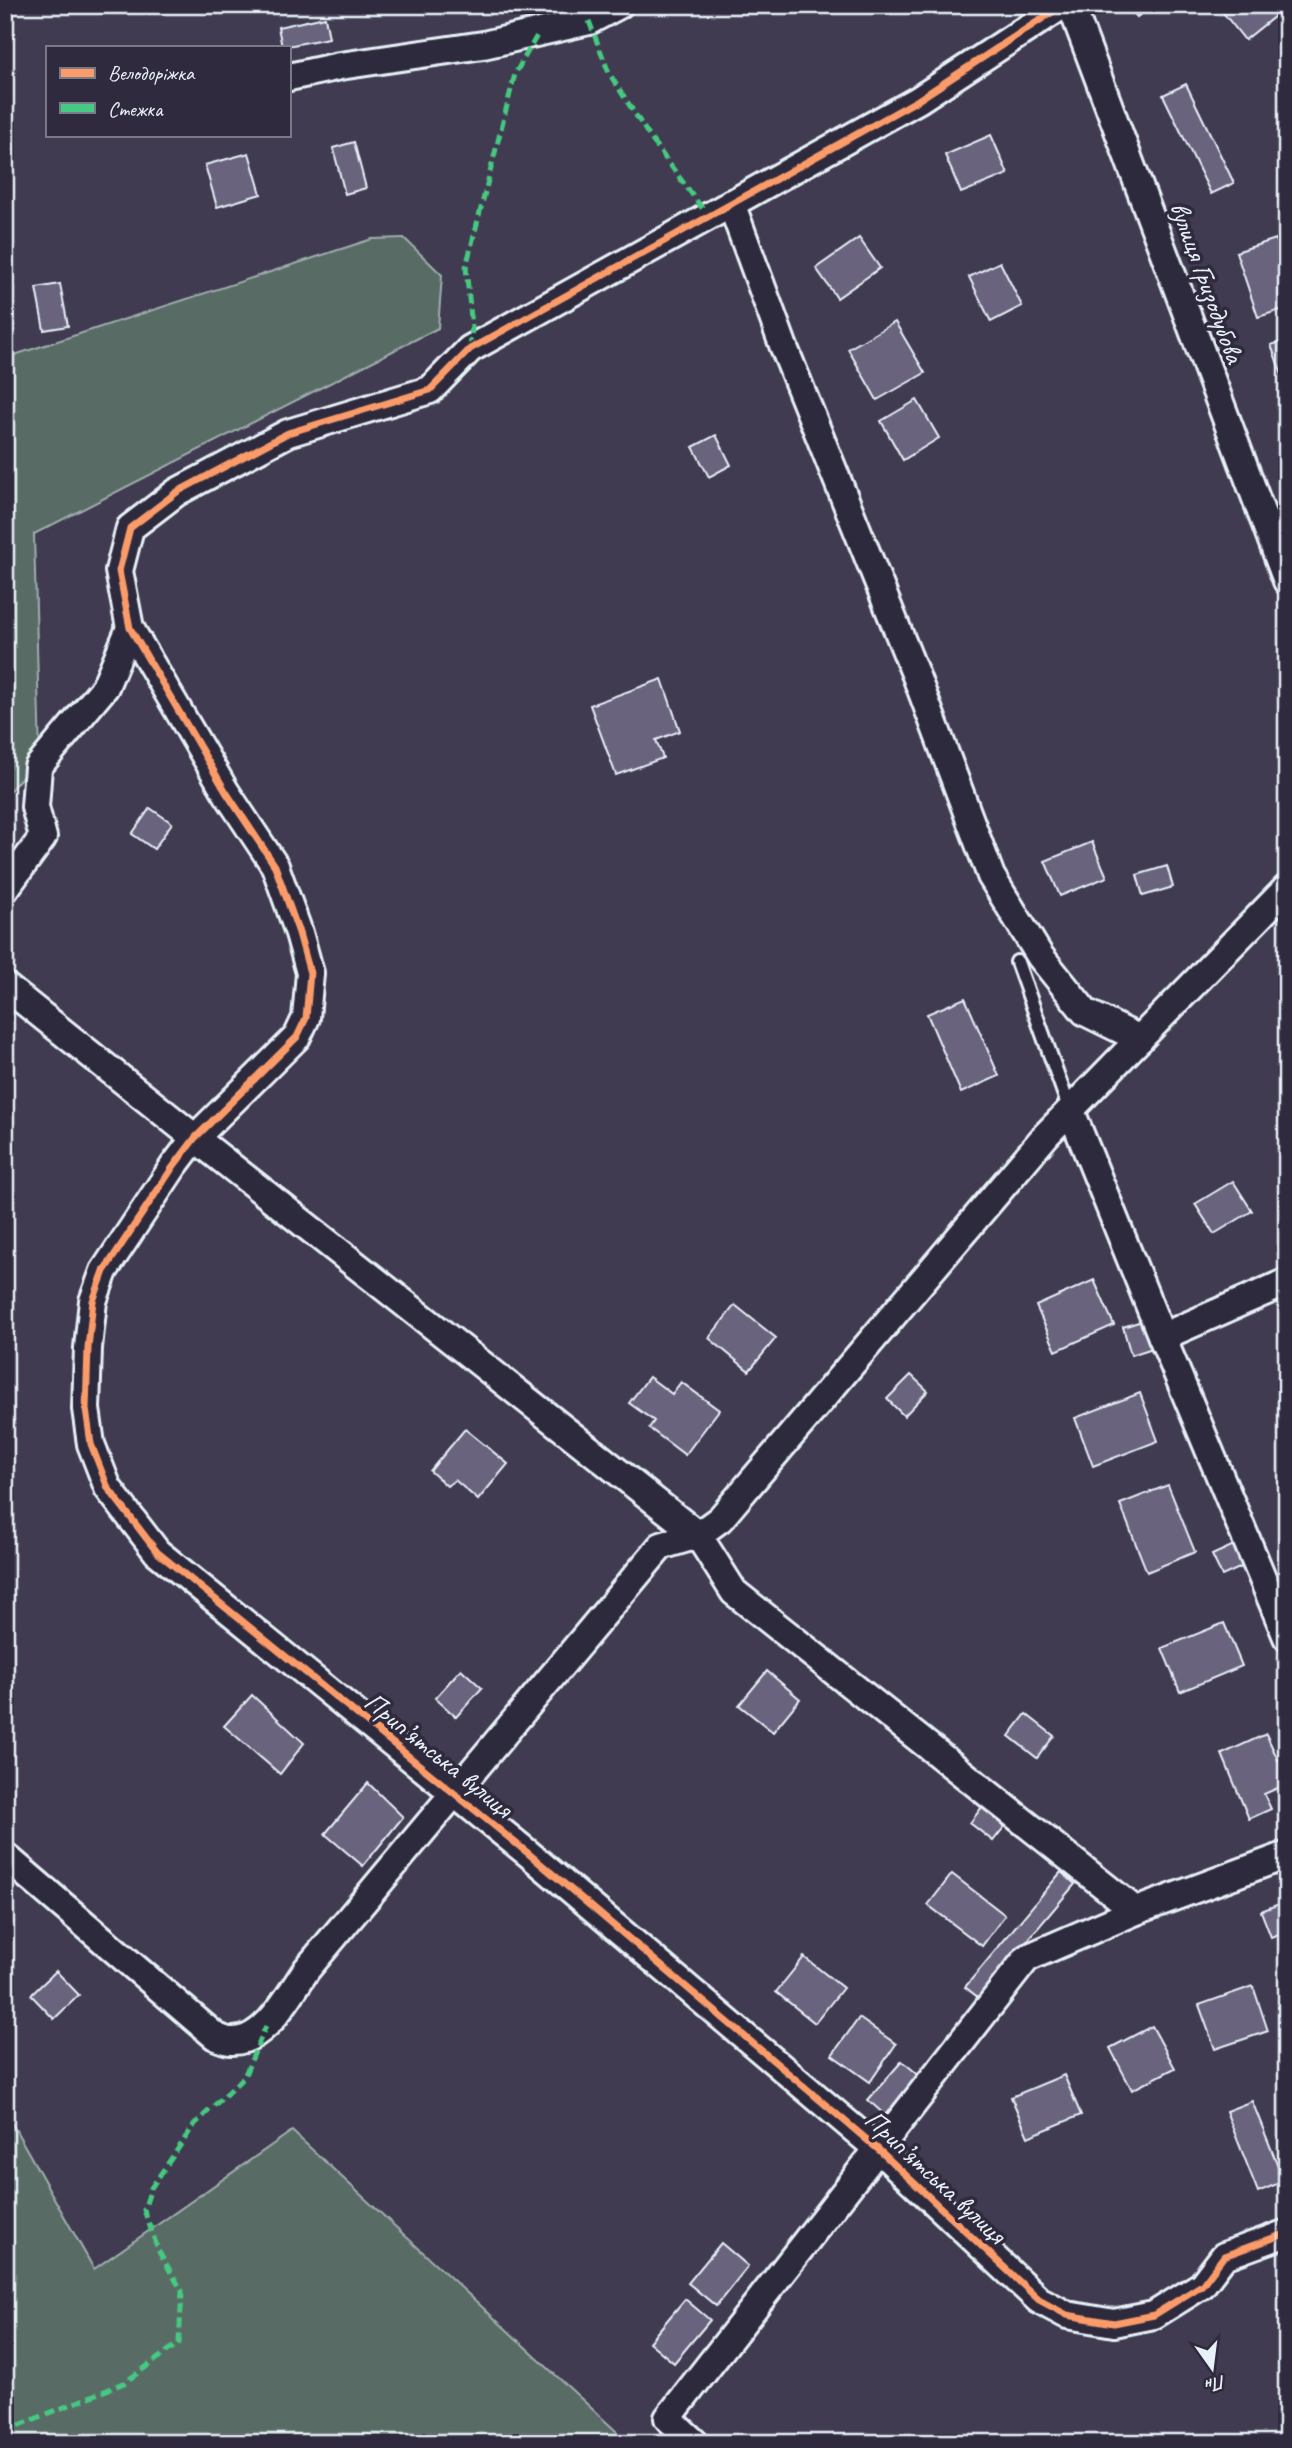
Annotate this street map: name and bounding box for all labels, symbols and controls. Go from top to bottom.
legend [46,46,290,136]
text: Велодоріжка [108,60,196,86]
text: Стежка [108,96,164,122]
street label: вулиця Гризодубова [1162,197,1253,369]
street label: Прип’ятська вулиця [357,1684,522,1826]
street label: Прип’ятська вулиця [858,2102,1015,2252]
north arrow [1176,2332,1246,2402]
text: Пн [1202,2369,1228,2398]

